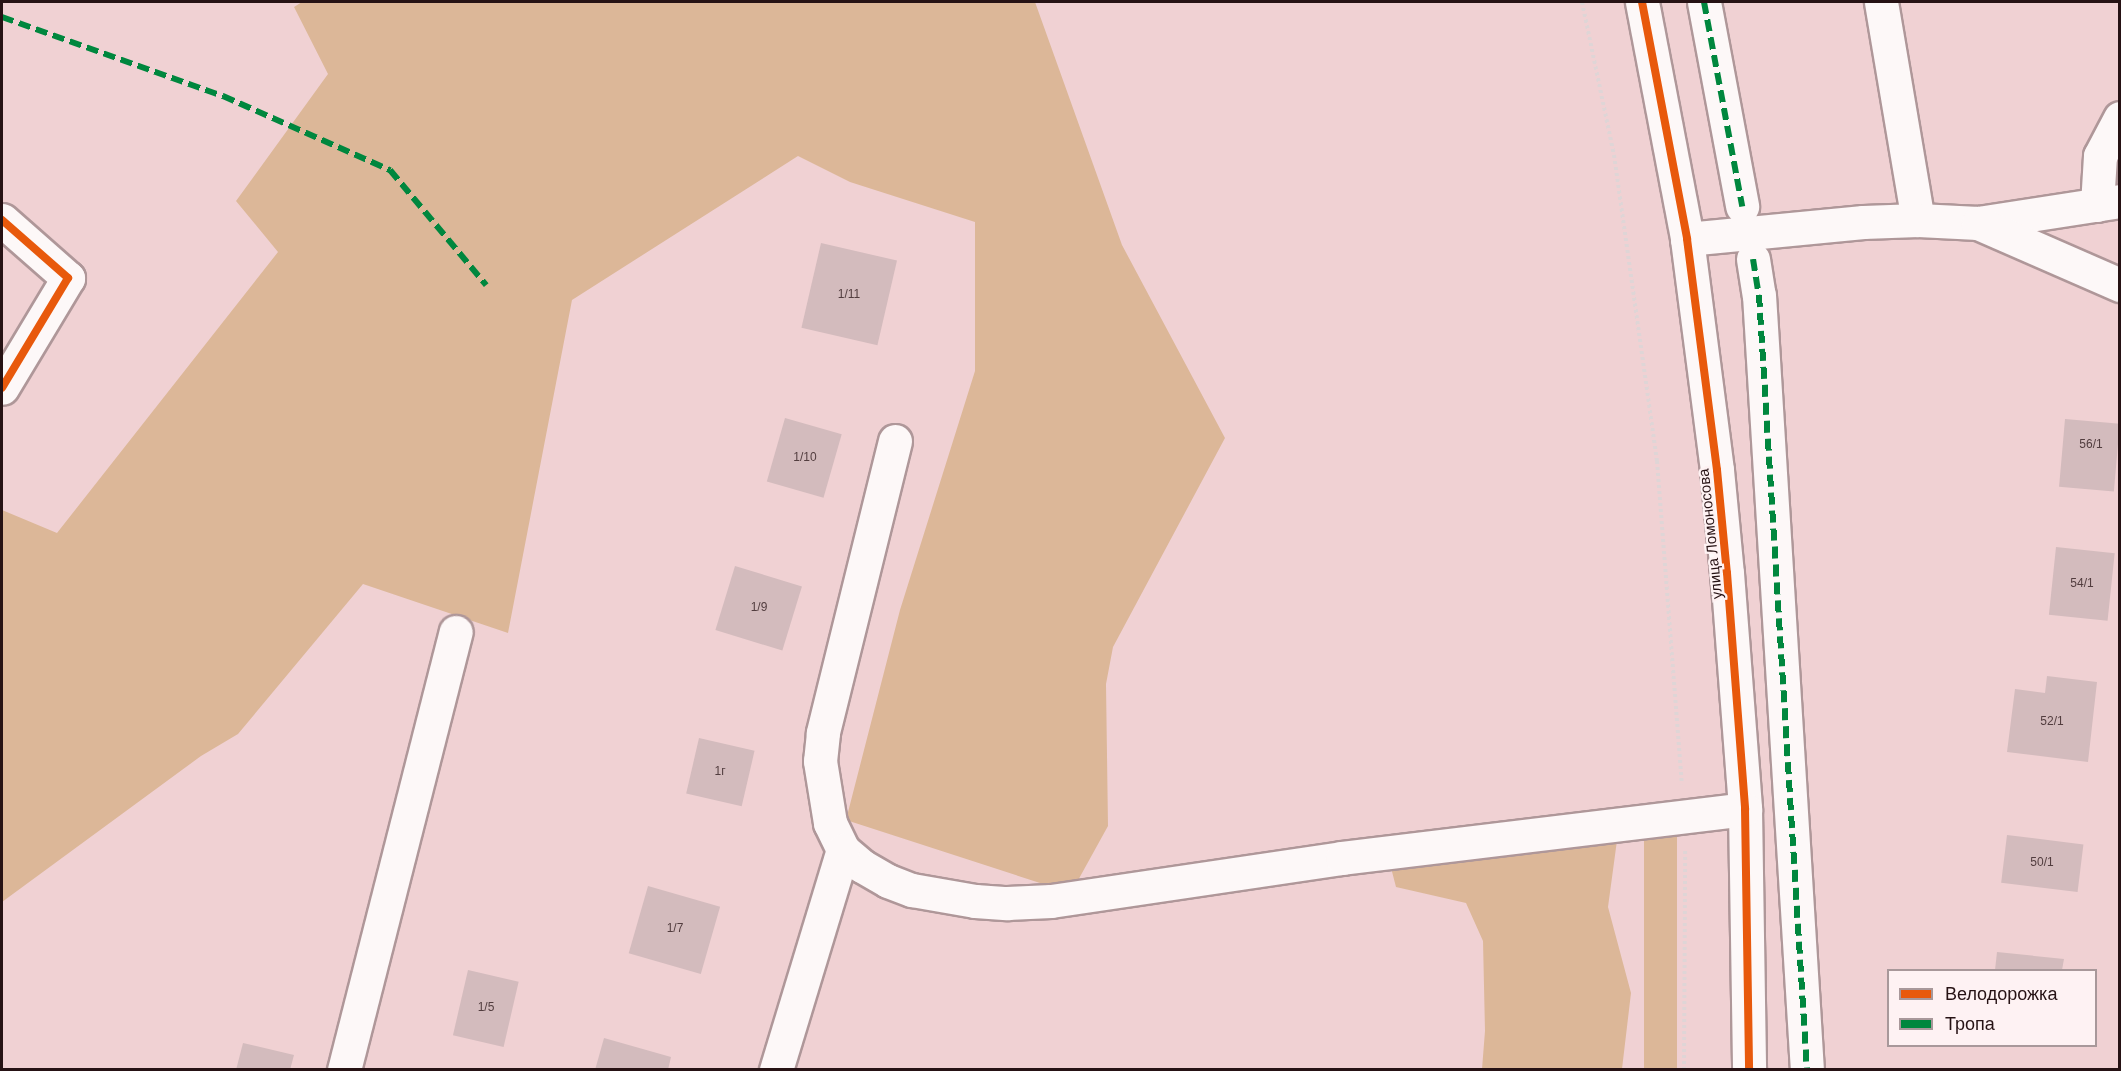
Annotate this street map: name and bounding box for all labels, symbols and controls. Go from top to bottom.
house number: 1/11 [838,288,860,302]
house number: 56/1 [2079,438,2103,452]
house number: 1/10 [793,451,817,465]
street label: улица Ломоносова [1694,468,1726,600]
house number: 54/1 [2070,577,2094,591]
house number: 1/9 [751,601,767,615]
house number: 52/1 [2040,715,2064,729]
house number: 1г [714,765,726,779]
house number: 50/1 [2030,856,2054,870]
house number: 1/7 [667,922,683,936]
legend [1887,969,2097,1047]
text: Велодорожка [1945,984,2057,1004]
house number: 1/5 [478,1001,494,1015]
text: Тропа [1945,1014,1995,1034]

